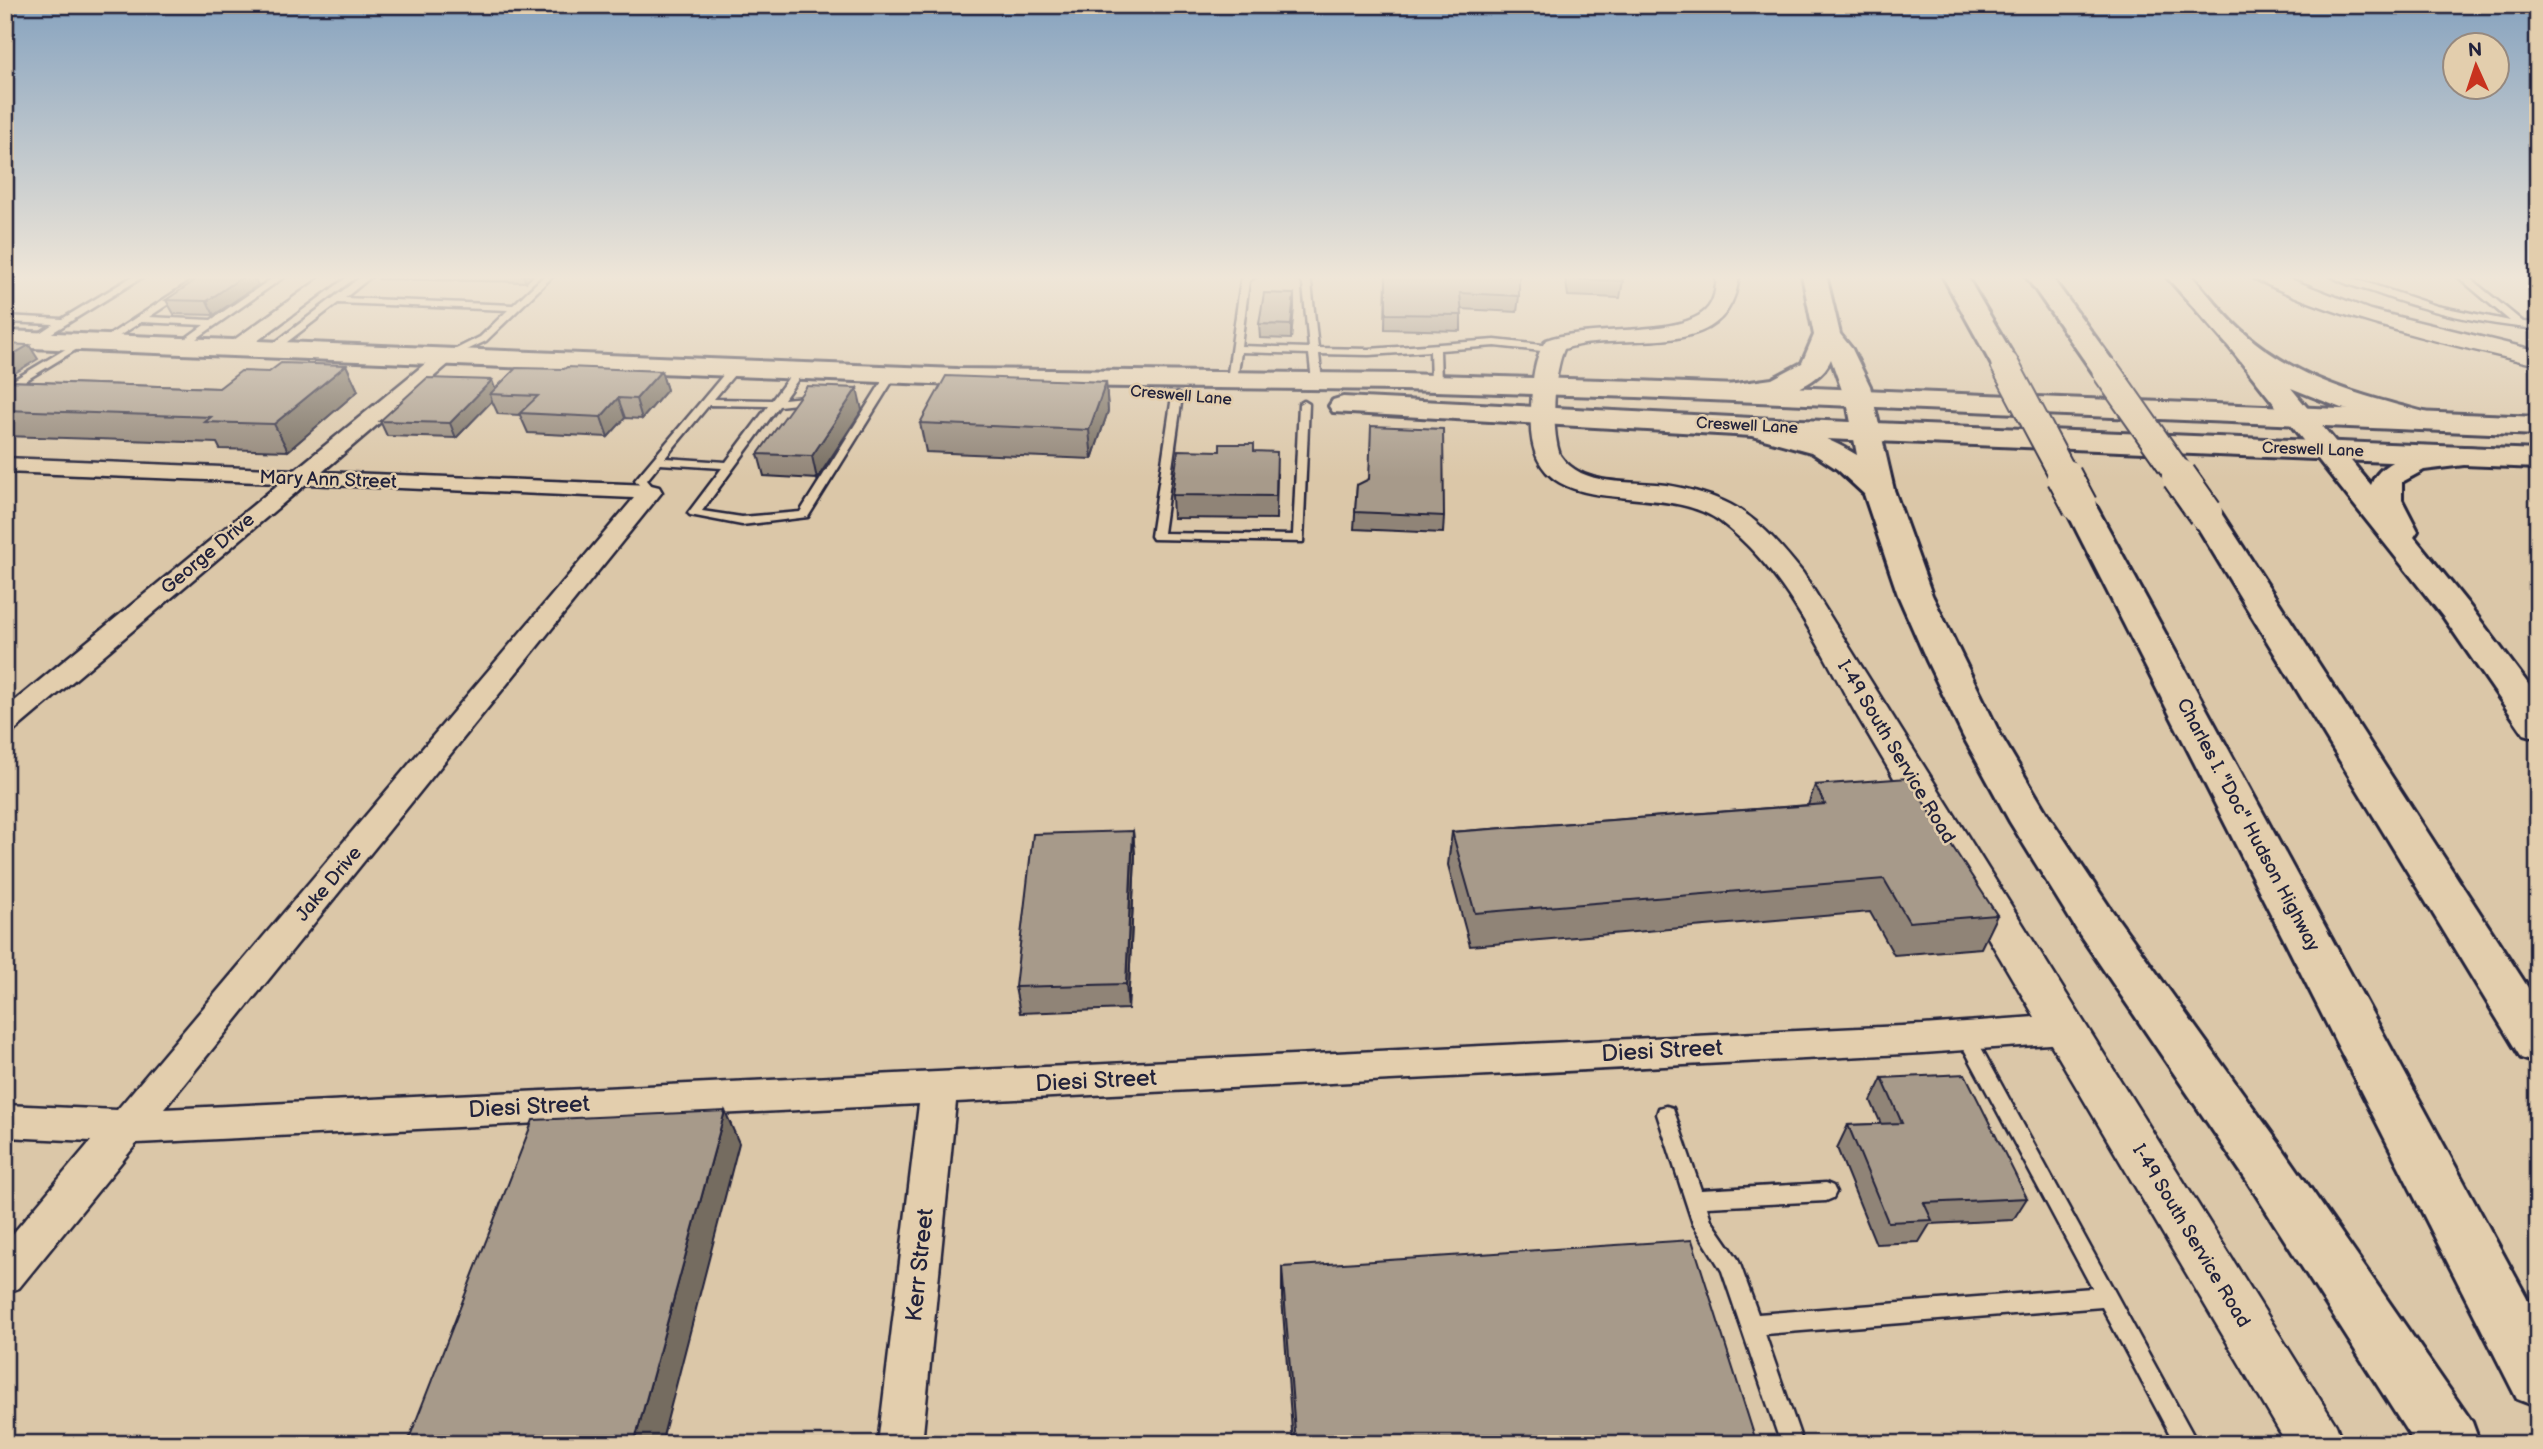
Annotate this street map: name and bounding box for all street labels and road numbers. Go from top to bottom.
street label: Creswell Lane [1129,382,1233,410]
street label: Creswell Lane [1696,414,1799,438]
street label: Creswell Lane [2262,439,2365,461]
street label: Mary Ann Street [259,466,397,494]
street label: George Drive [157,508,259,600]
street label: I-49 South Service Road [1832,656,1960,848]
street label: Charles I. "Doc" Hudson Highway [2171,695,2325,956]
street label: Jake Drive [291,842,367,926]
street label: Diesi Street [1601,1034,1723,1068]
street label: Diesi Street [1035,1064,1157,1098]
street label: Diesi Street [468,1090,590,1124]
street label: I-49 South Service Road [2127,1140,2255,1332]
street label: Kerr Street [900,1207,940,1323]

